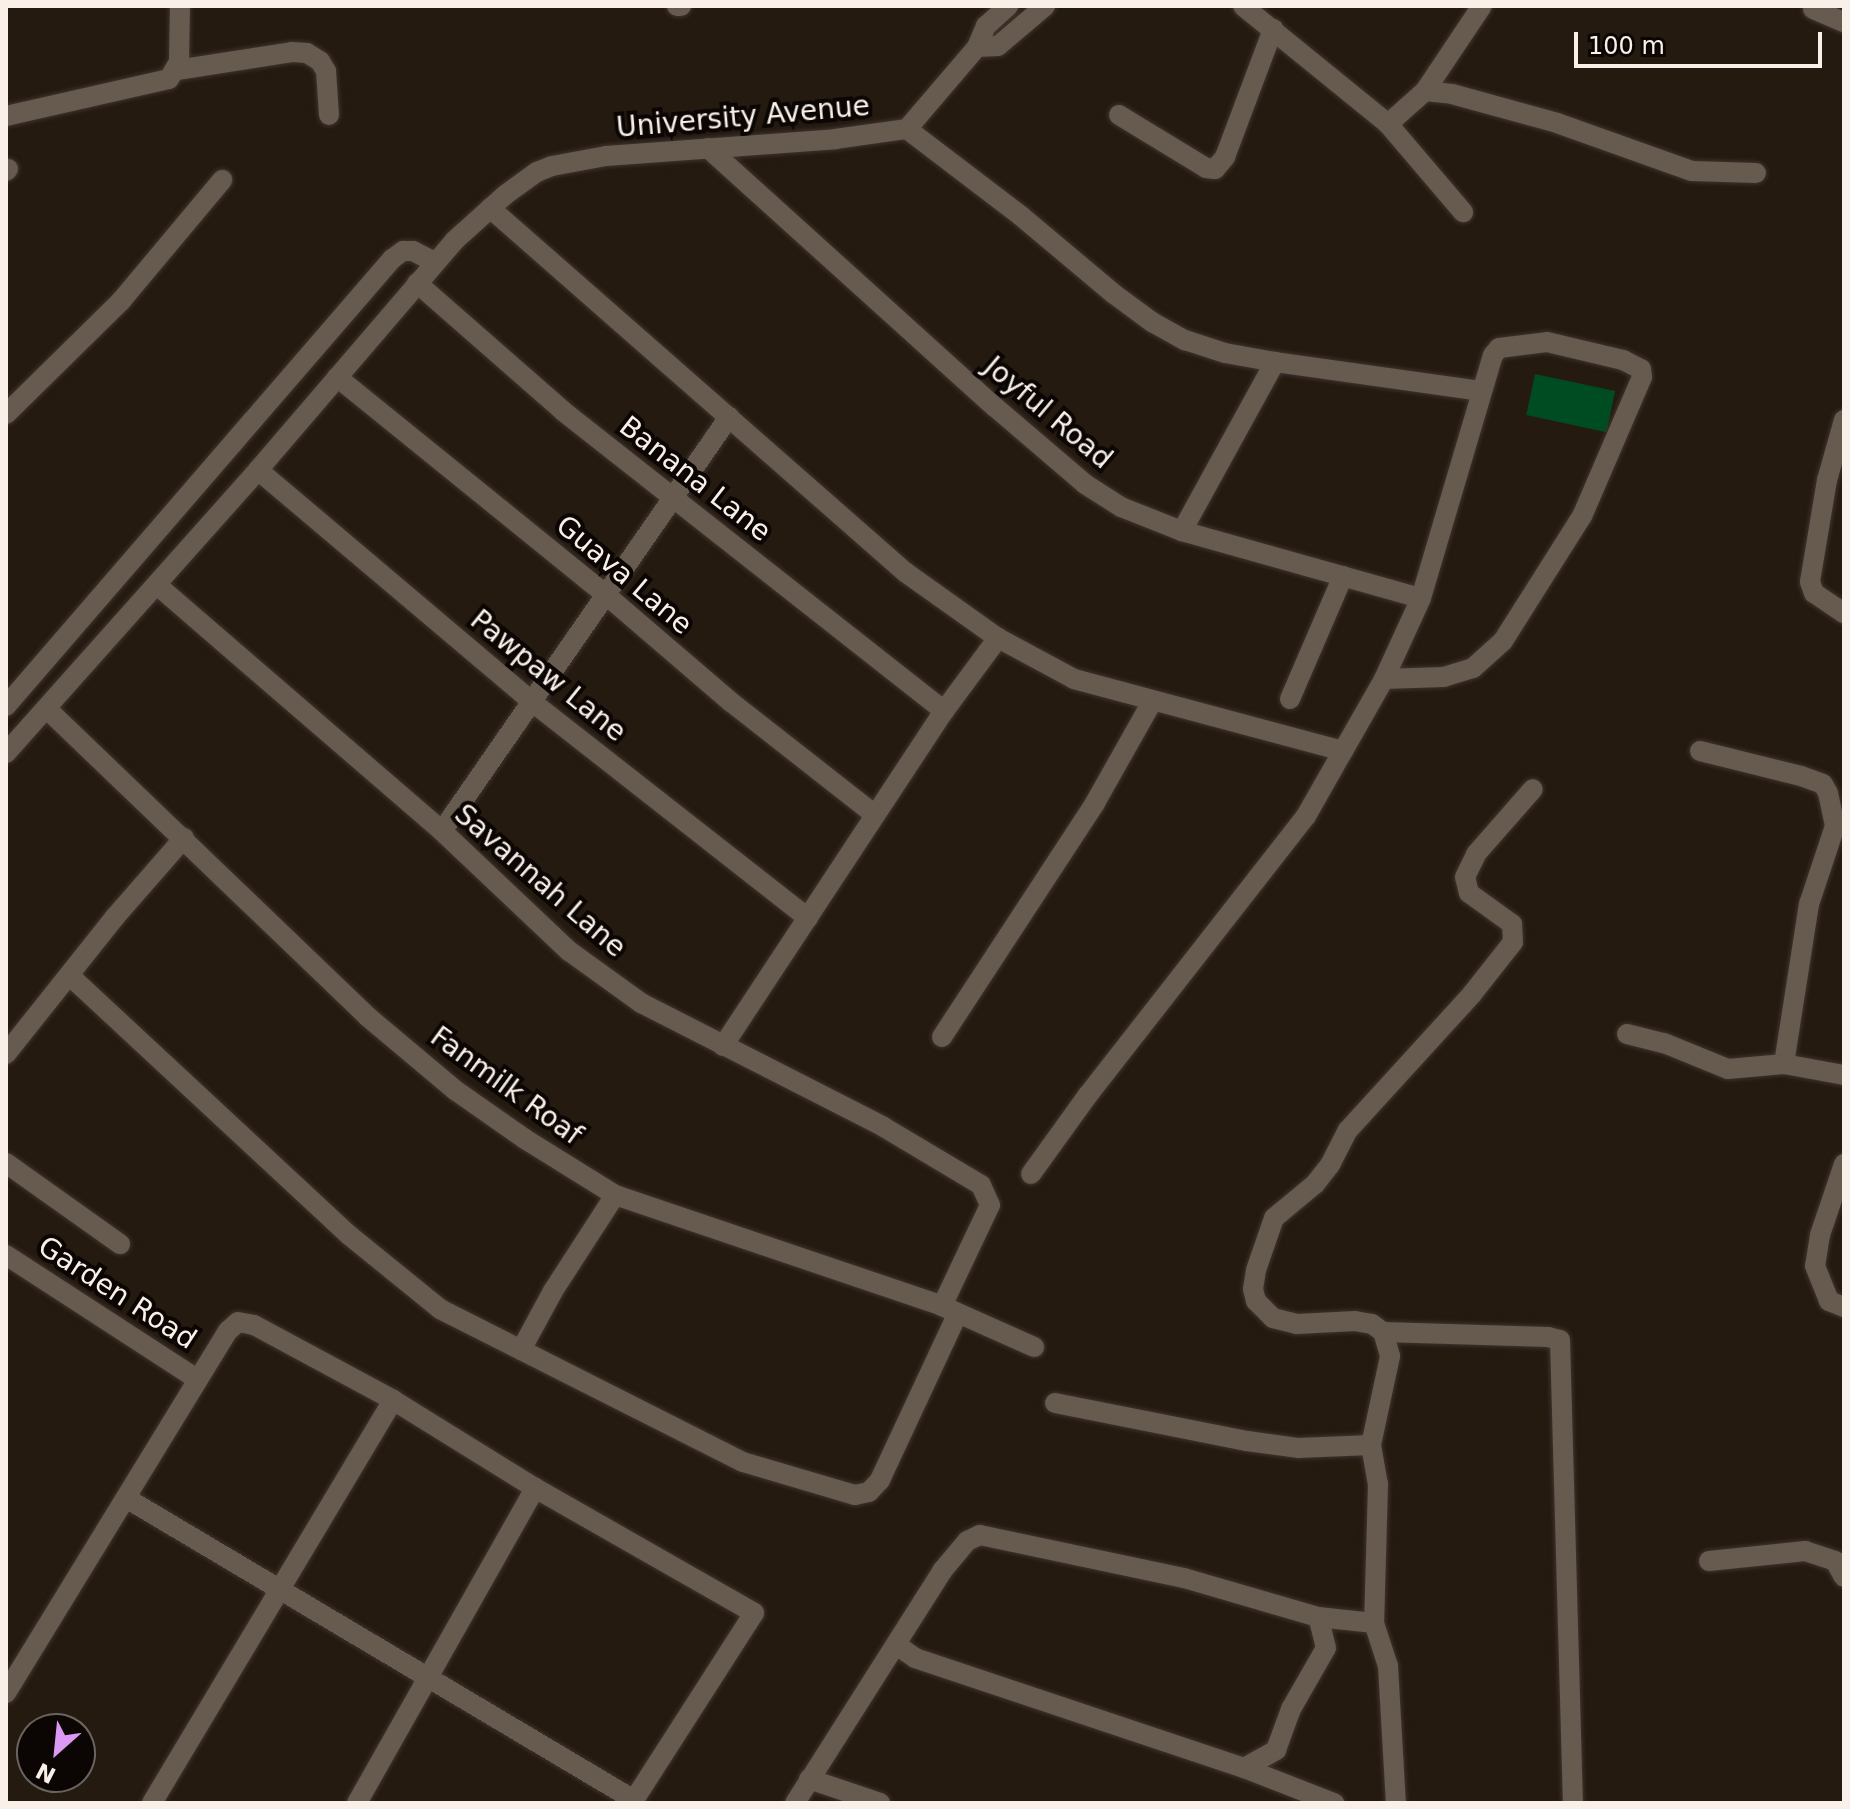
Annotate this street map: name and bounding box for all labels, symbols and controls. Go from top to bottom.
scale bar [1578,16,1826,66]
text: 100 m [1588,32,1665,60]
street label: University Avenue [615,89,871,145]
street label: Joyful Road [977,350,1119,476]
street label: Banana Lane [613,409,777,549]
street label: Guava Lane [549,508,699,642]
street label: Pawpaw Lane [464,603,632,749]
street label: Savannah Lane [448,798,632,964]
street label: Fanmilk Roaf [424,1020,588,1152]
street label: Garden Road [32,1229,202,1357]
north arrow [16,1713,96,1793]
text: N [32,1758,60,1788]

